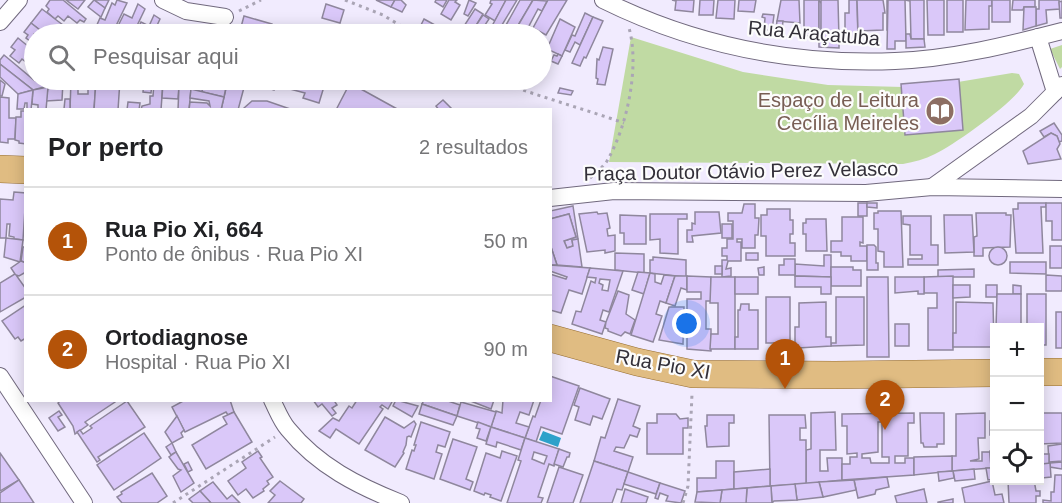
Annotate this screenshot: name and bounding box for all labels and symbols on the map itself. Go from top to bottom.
street label: Rua Araçatuba [747,16,882,50]
place label: Espaço de Leitura Cecília Meireles [758,89,920,134]
library icon: Espaço de Leitura Cecília Meireles [924,95,956,127]
street label: Praça Doutor Otávio Perez Velasco [584,157,898,185]
your location [672,309,701,338]
pin: 1 [766,340,804,389]
street label: Rua Pio XI [614,345,712,383]
pin: 2 [866,380,904,430]

